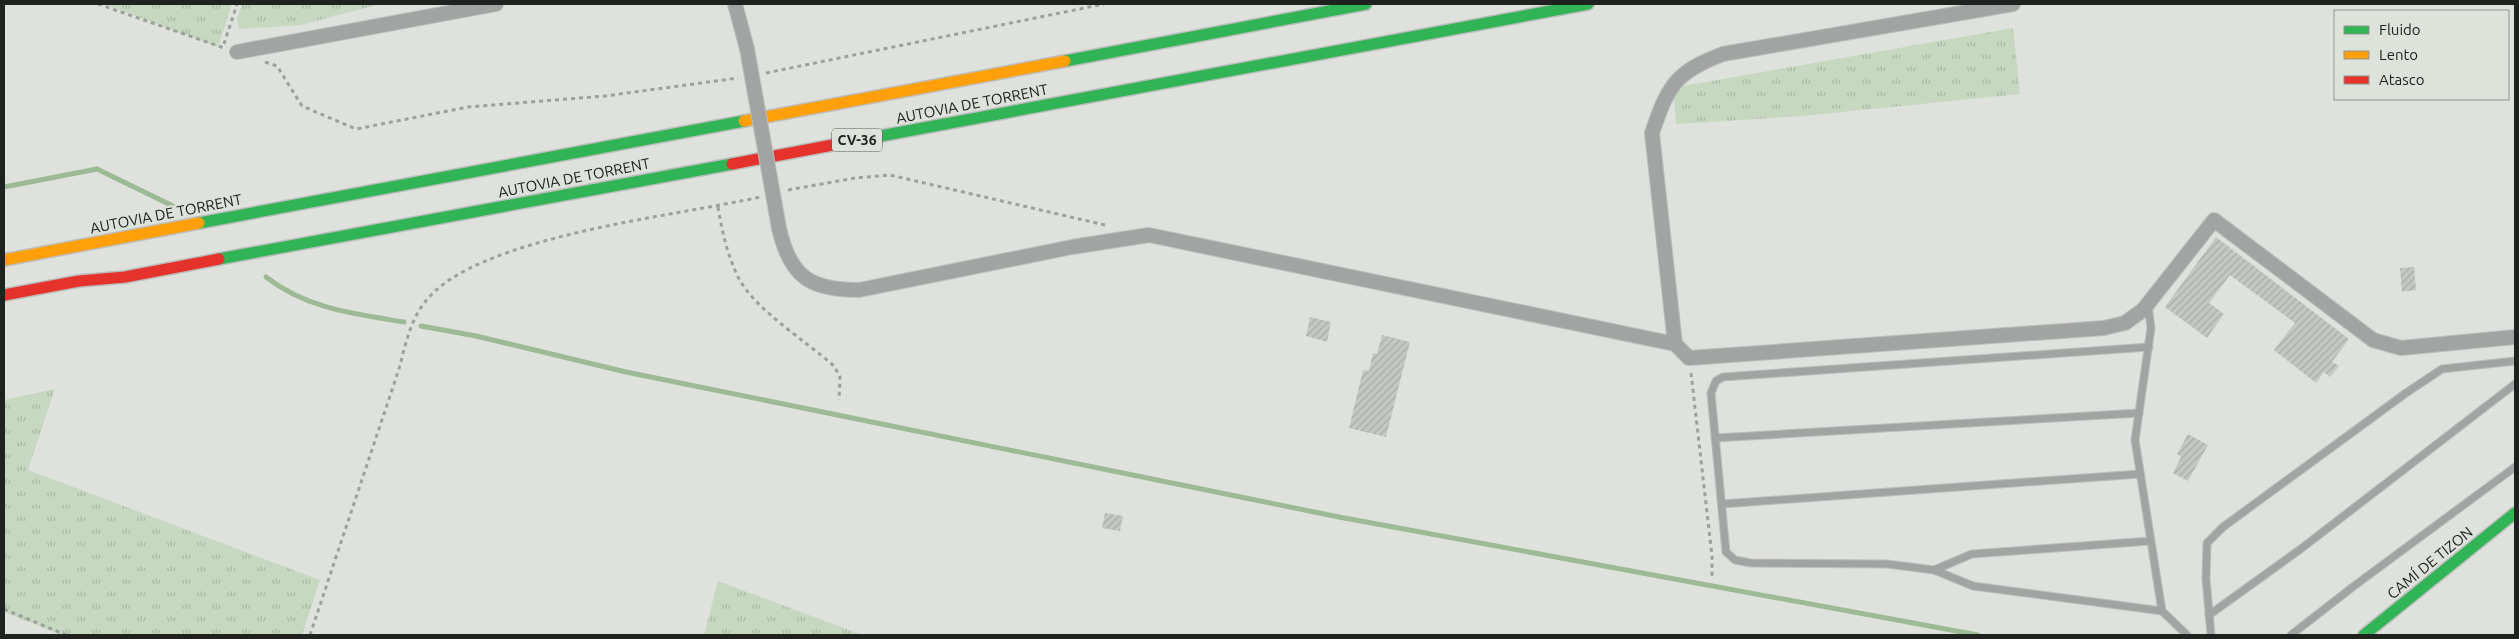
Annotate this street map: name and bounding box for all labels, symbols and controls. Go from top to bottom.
legend [2334,10,2509,100]
text: Fluido [2379,21,2421,38]
text: Lento [2379,46,2418,63]
text: Atasco [2379,71,2425,88]
street label: AUTOVIA DE TORRENT [894,80,1050,127]
road number: CV-36 [832,128,882,152]
street label: AUTOVIA DE TORRENT [496,154,652,201]
street label: AUTOVIA DE TORRENT [88,190,244,237]
street label: CAMÍ DE TIZON [2384,523,2476,602]

